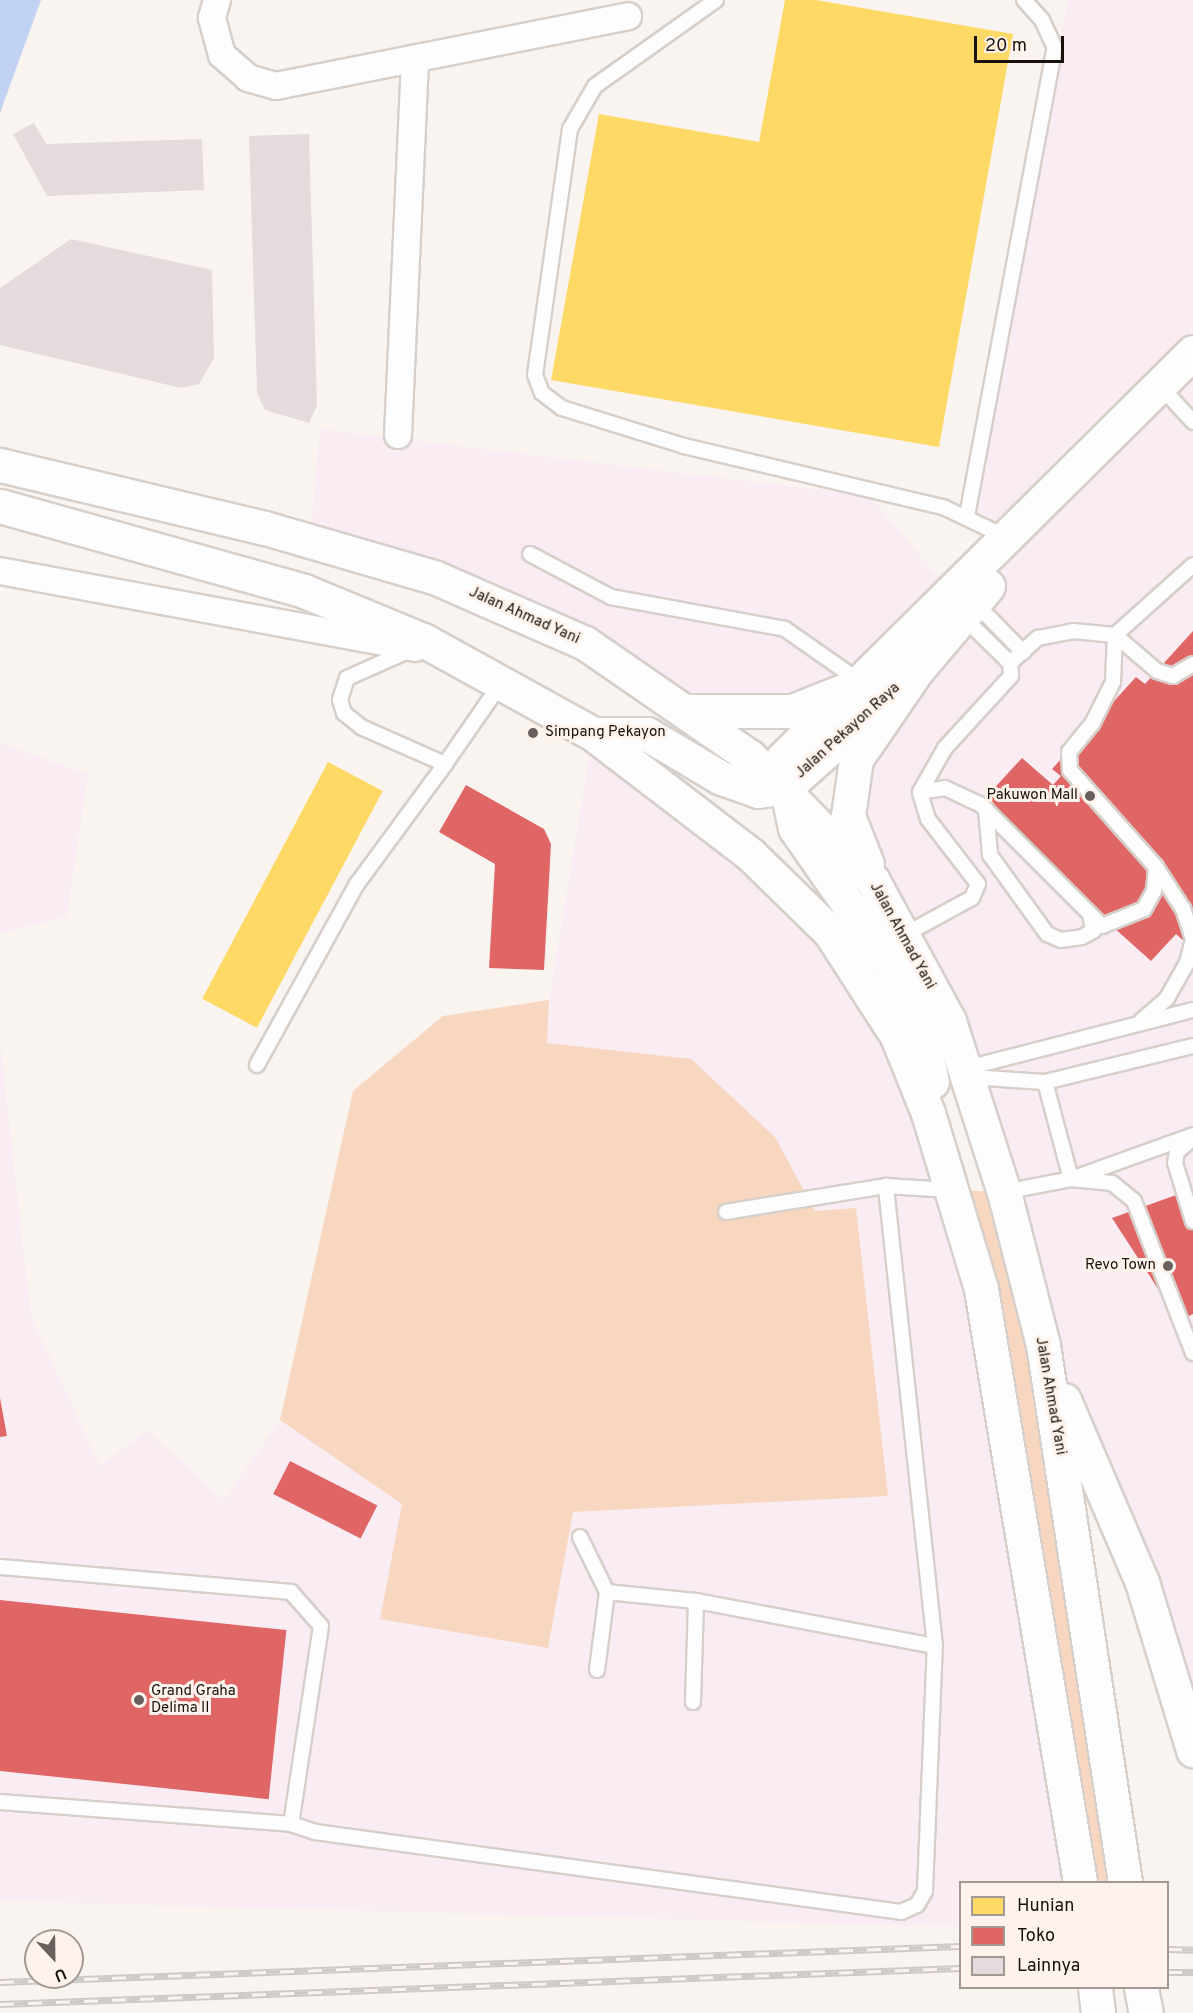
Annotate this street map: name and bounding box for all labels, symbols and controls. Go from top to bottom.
scale bar [977,24,1067,62]
text: 20 m [985,35,1027,58]
street label: Jalan Ahmad Yani [465,583,583,649]
street label: Jalan Pekayon Raya [792,679,904,783]
place label: Simpang Pekayon [545,724,666,742]
marker: Simpang Pekayon [526,726,540,740]
place label: Pakuwon Mall [987,787,1078,805]
marker: Pakuwon Mall [1083,789,1097,803]
street label: Jalan Ahmad Yani [865,879,939,993]
place label: Revo Town [1084,1257,1156,1275]
marker: Revo Town [1161,1259,1175,1273]
street label: Jalan Ahmad Yani [1031,1335,1069,1457]
place label: Grand Graha Delima II [151,1682,236,1717]
marker: Grand Graha Delima II [132,1693,146,1707]
legend [959,1881,1169,1989]
text: Hunian [1017,1895,1074,1918]
text: Toko [1017,1925,1055,1948]
north arrow [24,1929,84,1989]
text: Lainnya [1017,1955,1080,1978]
text: U [51,1962,69,1985]

